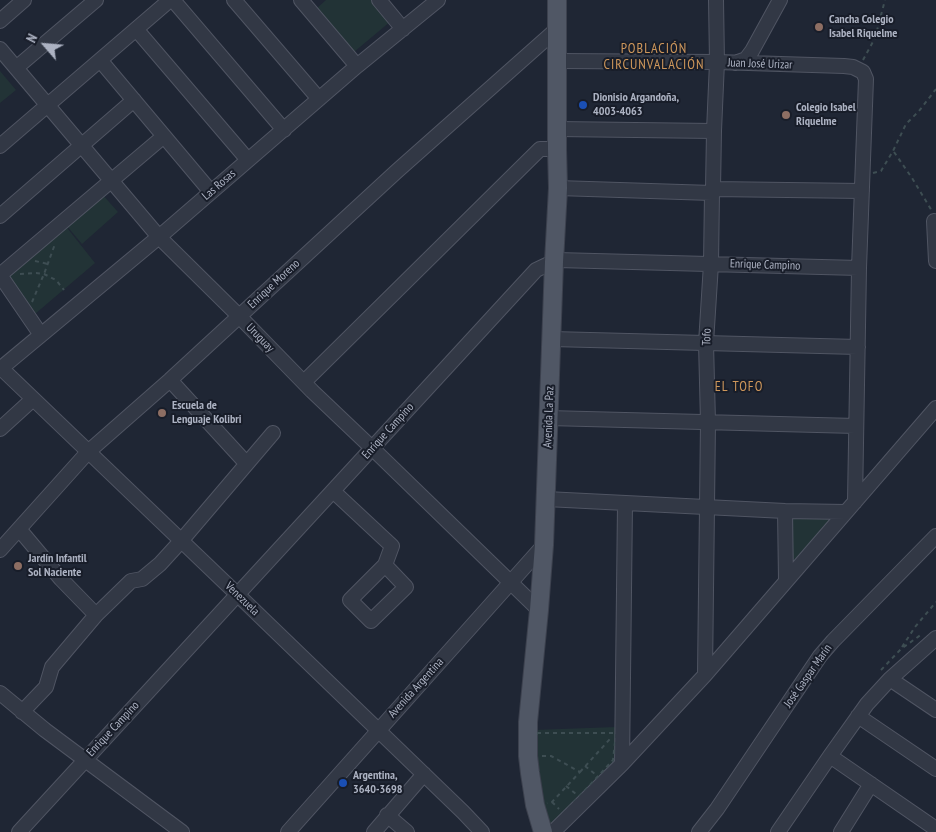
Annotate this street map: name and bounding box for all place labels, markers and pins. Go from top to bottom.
place label: Cancha Colegio Isabel Riquelme [829,13,897,41]
marker: Cancha Colegio Isabel Riquelme [813,21,825,33]
place label: Dionisio Argandoña, 4003-4063 [593,91,679,119]
marker: Dionisio Argandoña, 4003-4063 [577,99,589,111]
place label: Colegio Isabel Riquelme [796,101,856,129]
marker: Colegio Isabel Riquelme [780,109,792,121]
place label: Escuela de Lenguaje Kolibri [172,399,241,427]
marker: Escuela de Lenguaje Kolibri [156,407,168,419]
place label: Jardín Infantil Sol Naciente [28,552,87,580]
marker: Jardín Infantil Sol Naciente [12,560,24,572]
place label: Argentina, 3640-3698 [353,769,402,797]
marker: Argentina, 3640-3698 [337,777,349,789]

